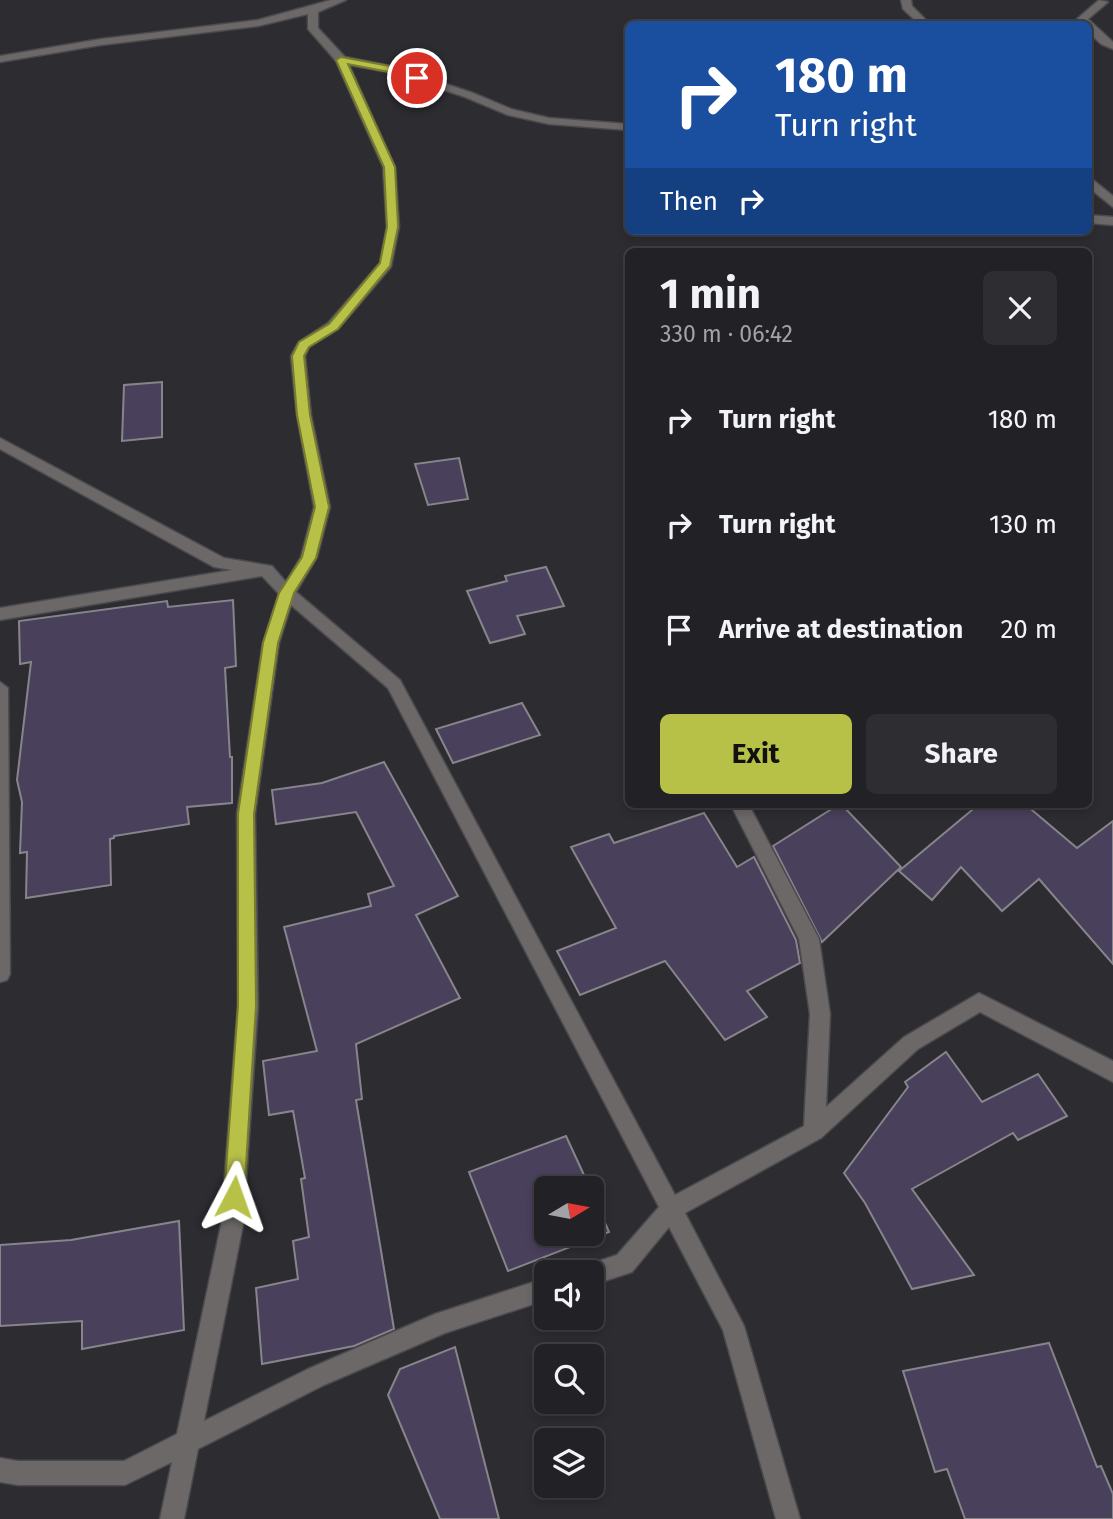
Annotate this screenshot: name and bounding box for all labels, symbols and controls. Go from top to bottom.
text: 180 m [775,46,908,105]
pin [387,48,447,108]
icon: right [660,49,751,140]
icon: arrive [398,59,436,97]
text: Turn right [775,106,917,144]
icon: right [732,182,770,220]
text: Then [660,186,718,217]
text: 1 min [660,269,761,319]
button: close [983,271,1057,345]
text: 330 m · 06:42 [660,320,793,348]
icon: right [660,401,698,439]
text: Turn right [719,404,836,435]
text: 180 m [988,404,1057,435]
icon: right [660,506,698,544]
text: Turn right [719,509,836,540]
text: 130 m [989,509,1057,540]
icon: arrive [660,611,698,649]
text: Arrive at destination [719,614,963,645]
text: 20 m [1000,614,1057,645]
button: Exit [660,714,852,794]
button: Share [866,714,1057,794]
position arrow [197,1160,271,1234]
north arrow [534,1176,604,1246]
map controls [534,1176,604,1498]
button: sound [534,1260,604,1330]
button: search [534,1344,604,1414]
button: layers [534,1428,604,1498]

